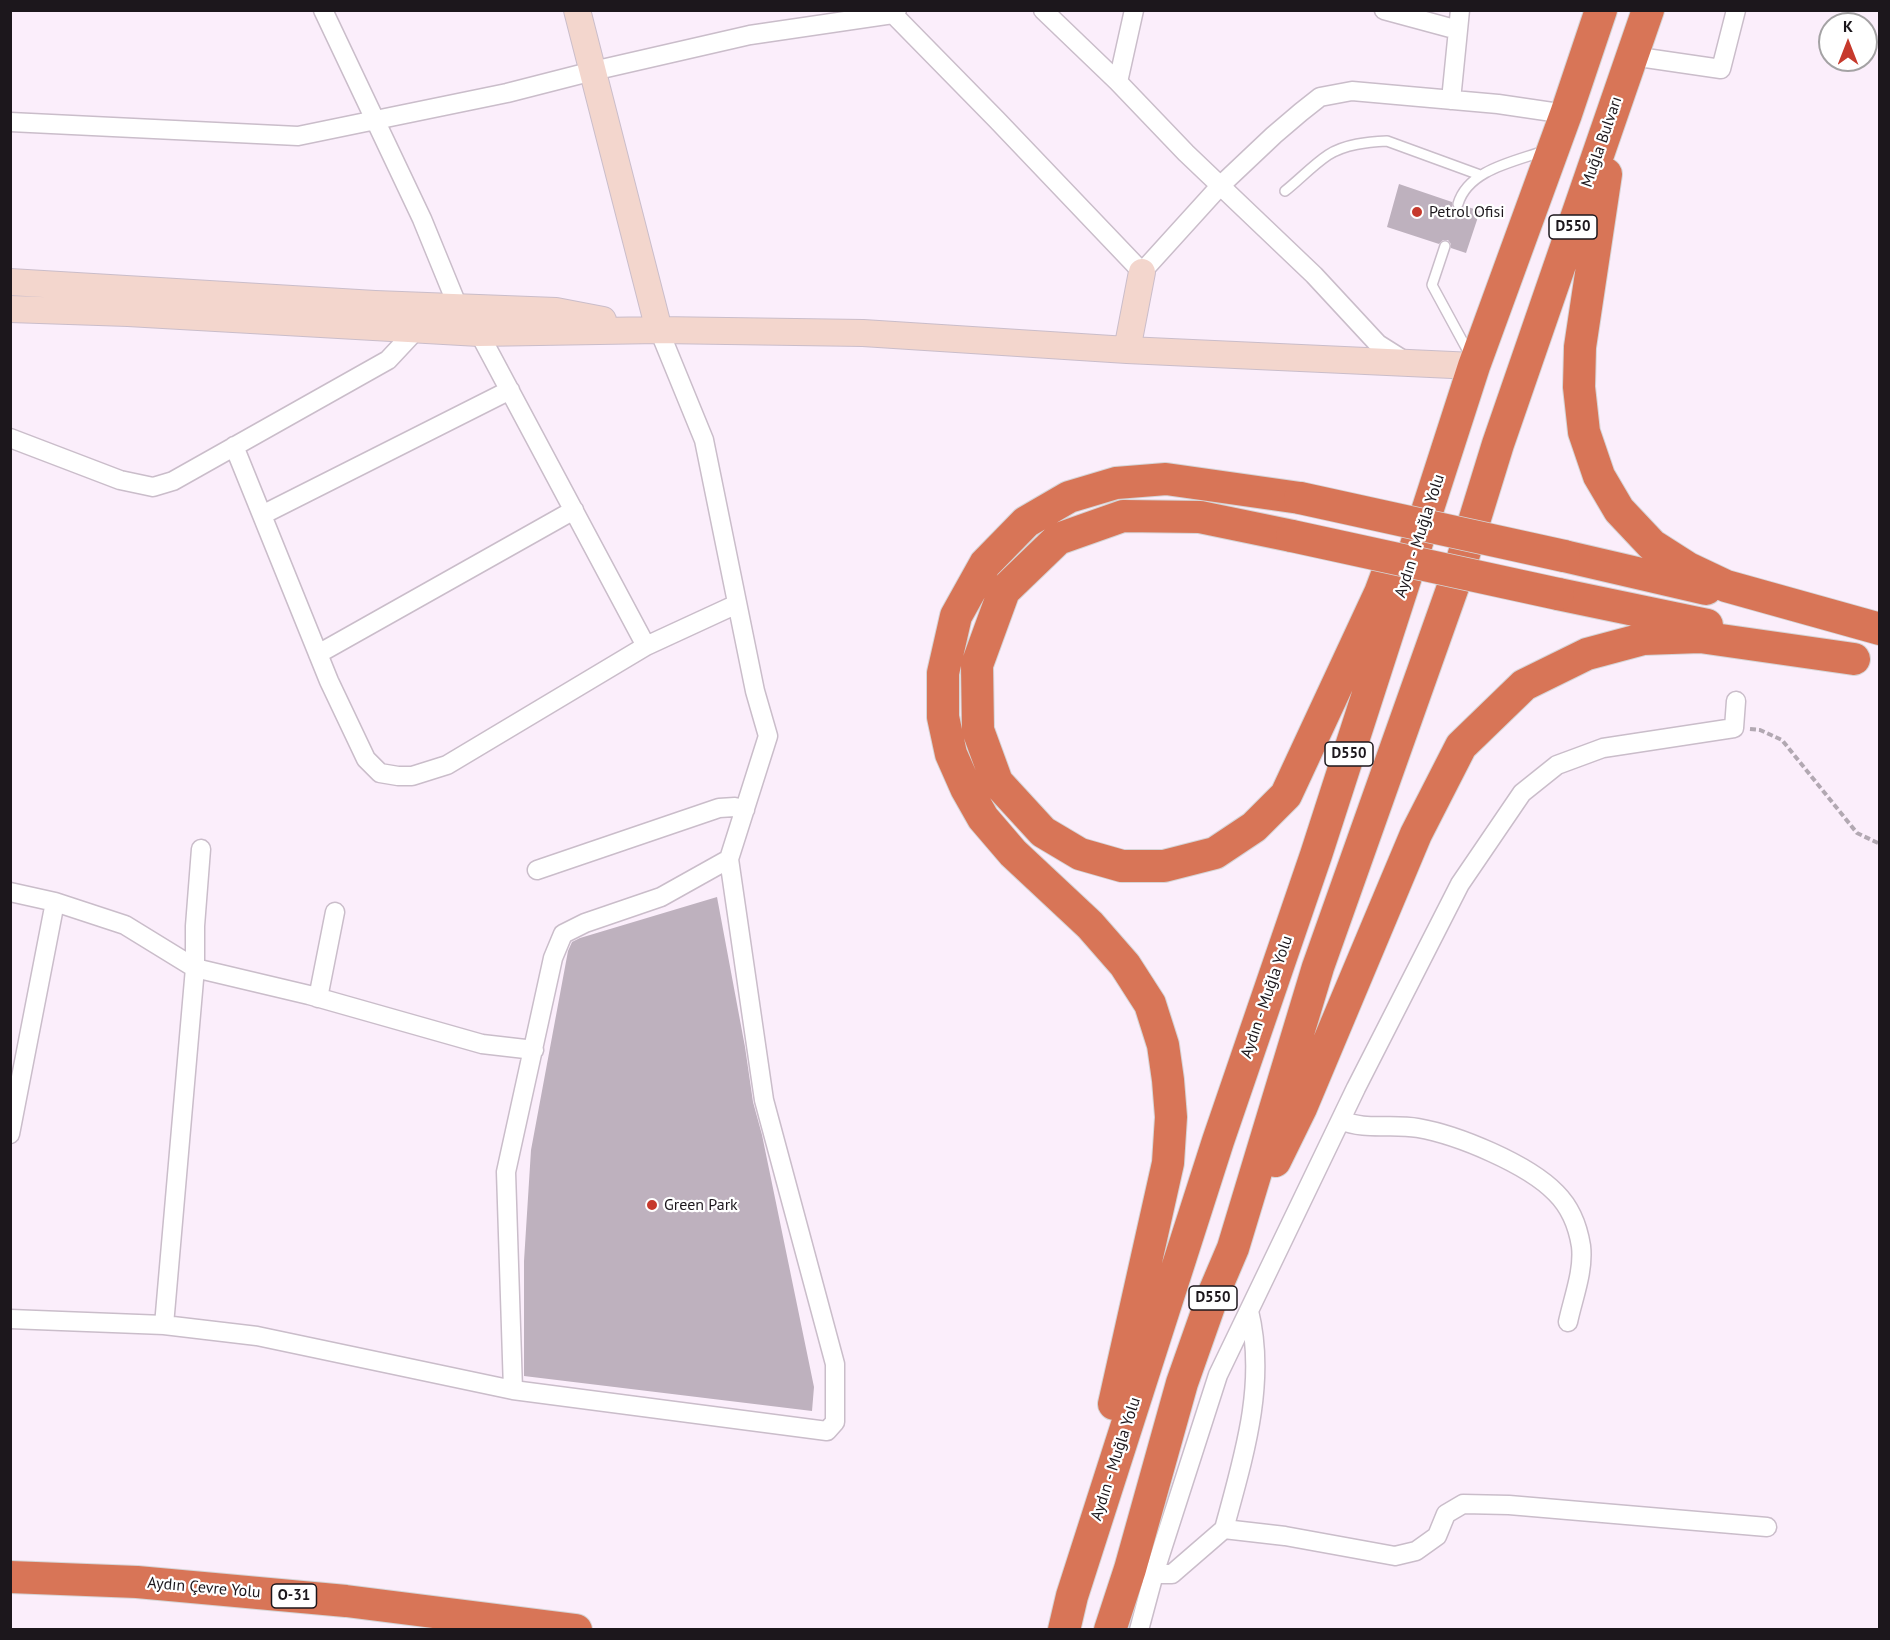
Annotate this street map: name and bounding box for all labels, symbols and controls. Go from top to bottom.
north arrow [1818,12,1878,72]
text: K [1843,16,1853,36]
street label: Muğla Bulvarı [1577,94,1627,190]
place label: Petrol Ofisi [1429,202,1504,222]
marker: Petrol Ofisi [1410,205,1424,219]
road number: D550 [1549,215,1597,239]
street label: Aydın - Muğla Yolu [1391,472,1449,600]
road number: D550 [1325,742,1373,766]
street label: Aydın - Muğla Yolu [1237,933,1297,1061]
place label: Green Park [664,1195,738,1215]
marker: Green Park [645,1198,659,1212]
road number: D550 [1189,1286,1237,1310]
street label: Aydın - Muğla Yolu [1087,1395,1145,1523]
street label: Aydın Çevre Yolu [147,1573,261,1603]
road number: O-31 [272,1584,316,1608]

